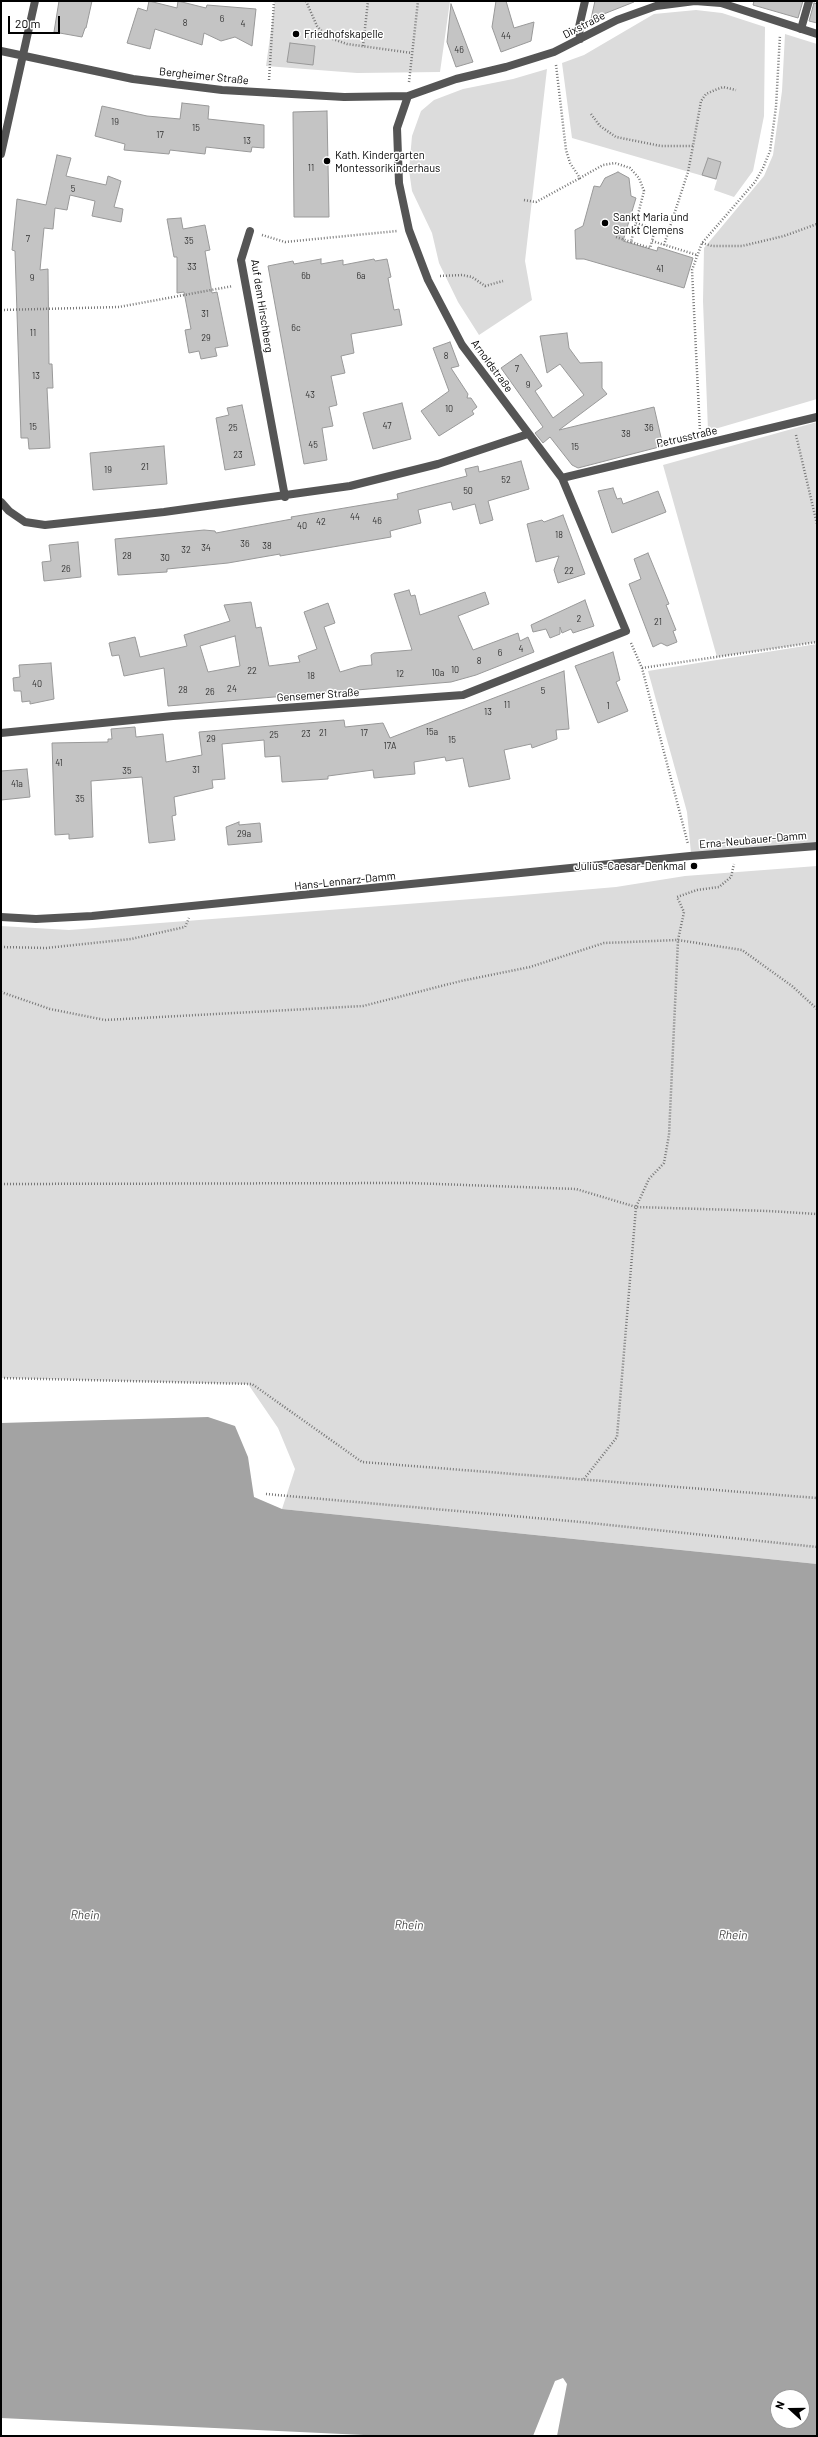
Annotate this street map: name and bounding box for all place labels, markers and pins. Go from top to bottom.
place label: Friedhofskapelle [304,27,383,41]
marker: Friedhofskapelle [291,29,301,39]
place label: Kath. Kindergarten Montessorikinderhaus [335,148,440,174]
marker: Kath. Kindergarten Montessorikinderhaus [322,156,332,166]
place label: Sankt Maria und Sankt Clemens [613,210,689,236]
marker: Sankt Maria und Sankt Clemens [600,218,610,228]
place label: Julius-Caesar-Denkmal [574,859,686,873]
marker: Julius-Caesar-Denkmal [689,861,699,871]

